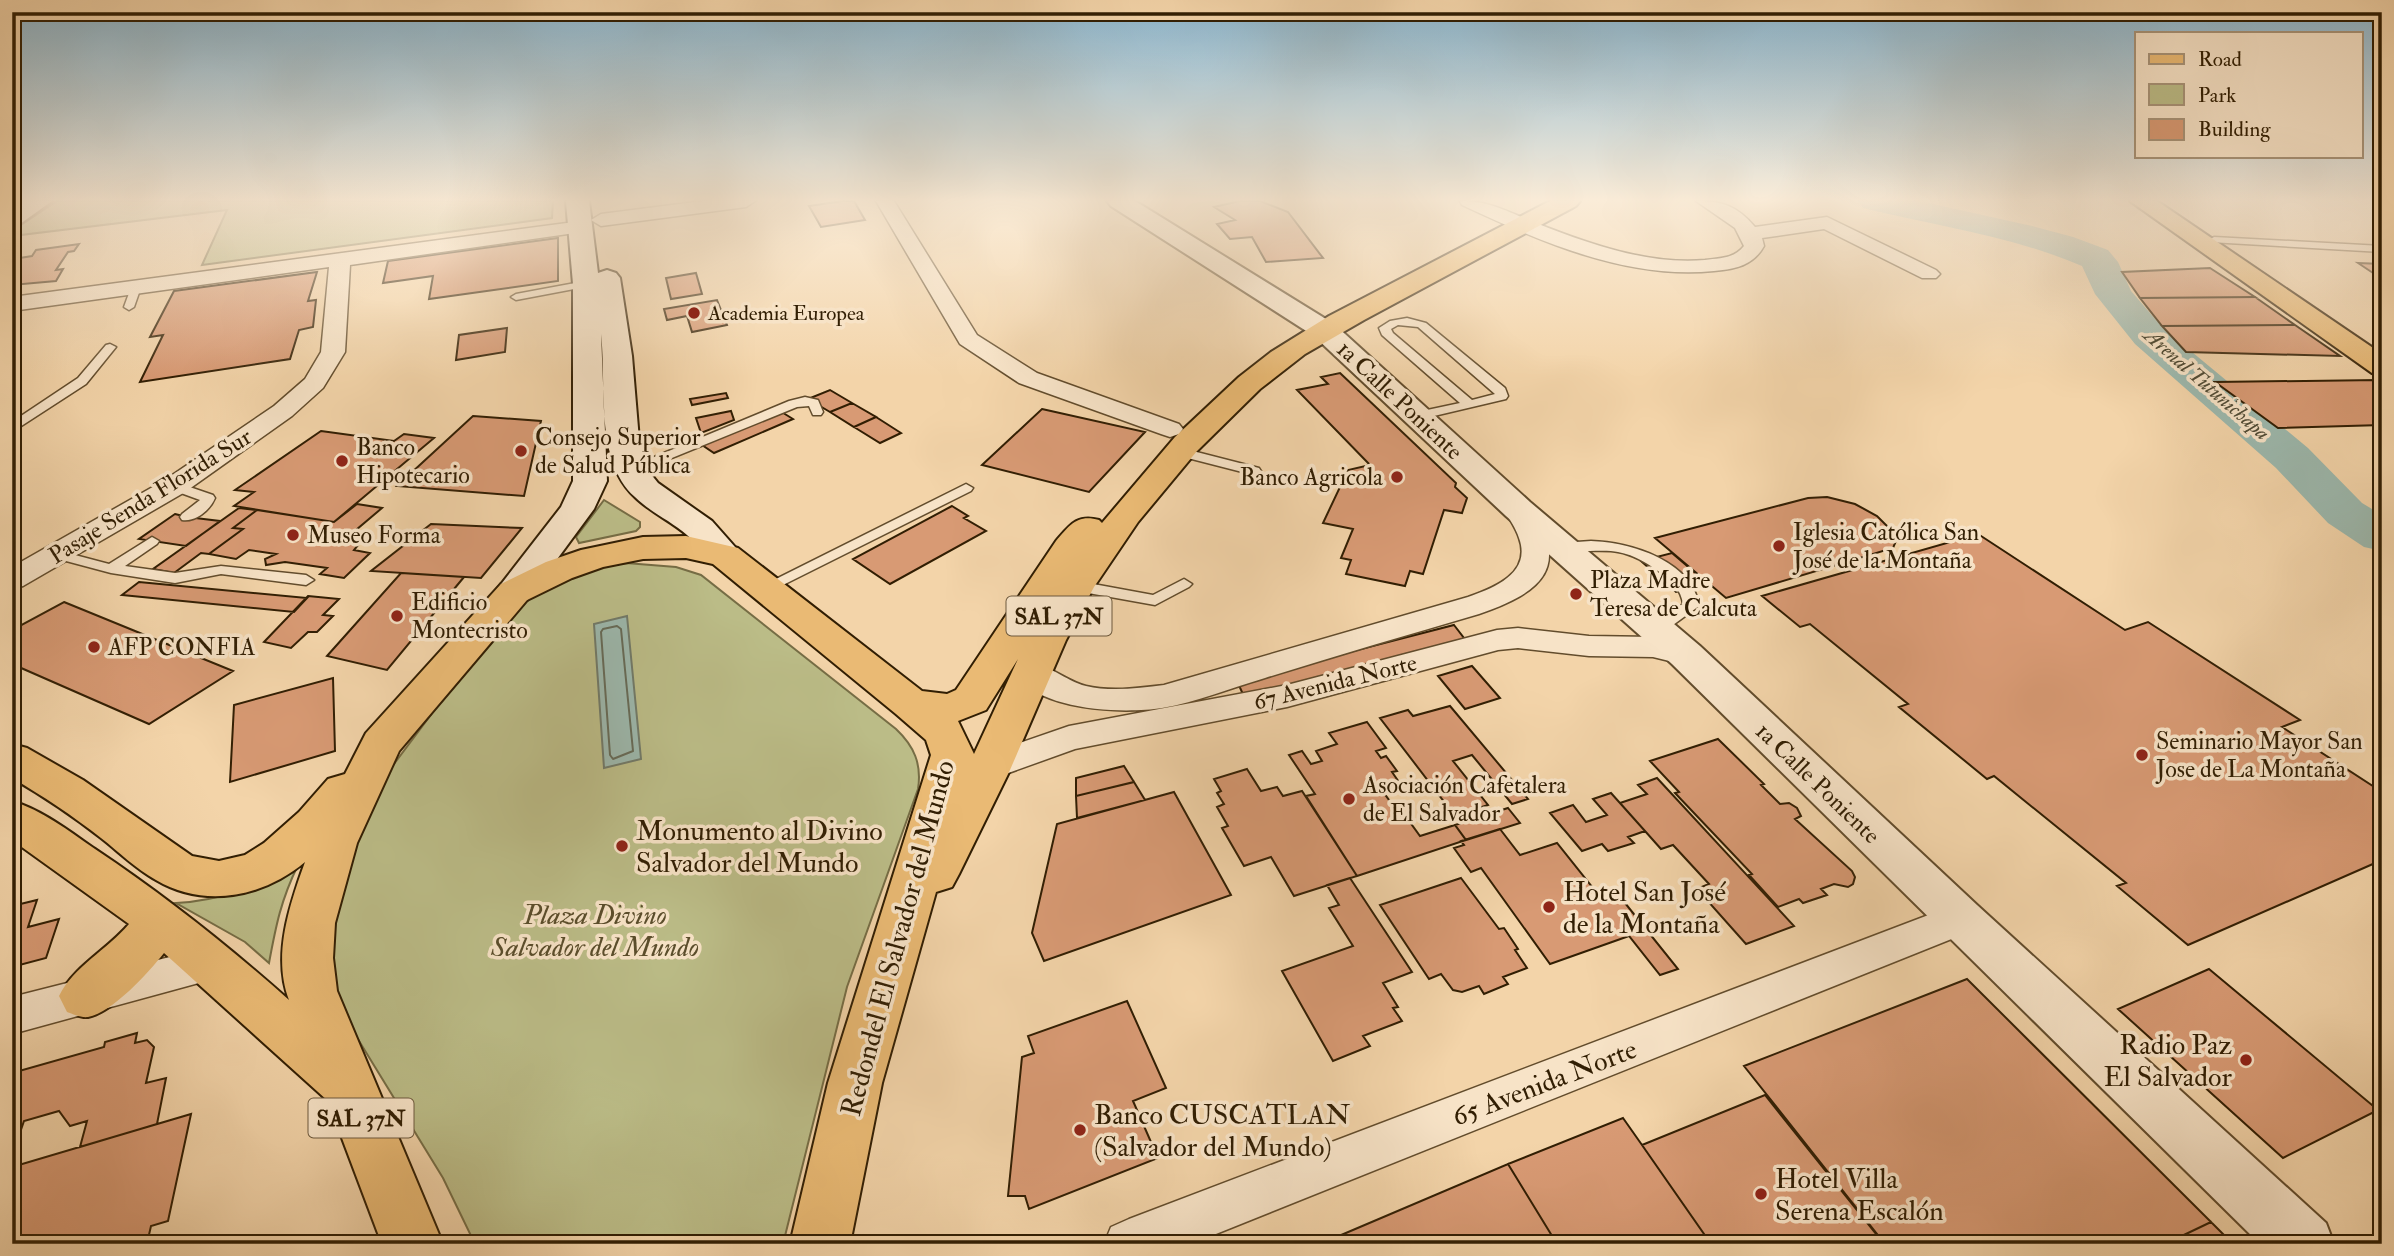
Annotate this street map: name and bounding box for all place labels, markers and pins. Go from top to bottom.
place label: Academia Europea [707,300,865,327]
marker: Academia Europea [686,305,702,321]
place label: Consejo Superior de Salud Pública [535,422,701,481]
place label: Banco Hipotecario [356,432,470,491]
marker: Consejo Superior de Salud Pública [513,443,529,459]
marker: Banco Hipotecario [334,453,350,469]
place label: Banco Agricola [1240,462,1384,493]
marker: Banco Agricola [1389,469,1405,485]
place label: Iglesia Católica San José de la Montaña [1792,517,1979,576]
place label: Museo Forma [307,520,442,551]
marker: Museo Forma [285,527,301,543]
marker: Iglesia Católica San José de la Montaña [1771,538,1787,554]
place label: Plaza Madre Teresa de Calcuta [1590,565,1758,624]
marker: Plaza Madre Teresa de Calcuta [1568,586,1584,602]
place label: Edificio Montecristo [411,587,528,646]
marker: Edificio Montecristo [389,608,405,624]
place label: AFP CONFIA [107,632,256,663]
marker: AFP CONFIA [86,639,102,655]
place label: Seminario Mayor San Jose de La Montaña [2155,726,2363,785]
marker: Seminario Mayor San Jose de La Montaña [2134,747,2150,763]
place label: Asociación Cafetalera de El Salvador [1362,770,1568,829]
marker: Asociación Cafetalera de El Salvador [1341,791,1357,807]
place label: Monumento al Divino Salvador del Mundo [636,814,883,881]
marker: Monumento al Divino Salvador del Mundo [614,838,630,854]
place label: Hotel San José de la Montaña [1563,875,1726,942]
marker: Hotel San José de la Montaña [1541,899,1557,915]
place label: Radio Paz El Salvador [2103,1028,2233,1095]
marker: Radio Paz El Salvador [2238,1052,2254,1068]
place label: Banco CUSCATLAN (Salvador del Mundo) [1094,1098,1350,1165]
marker: Banco CUSCATLAN (Salvador del Mundo) [1072,1122,1088,1138]
place label: Hotel Villa Serena Escalón [1775,1162,1944,1229]
marker: Hotel Villa Serena Escalón [1753,1186,1769,1202]

